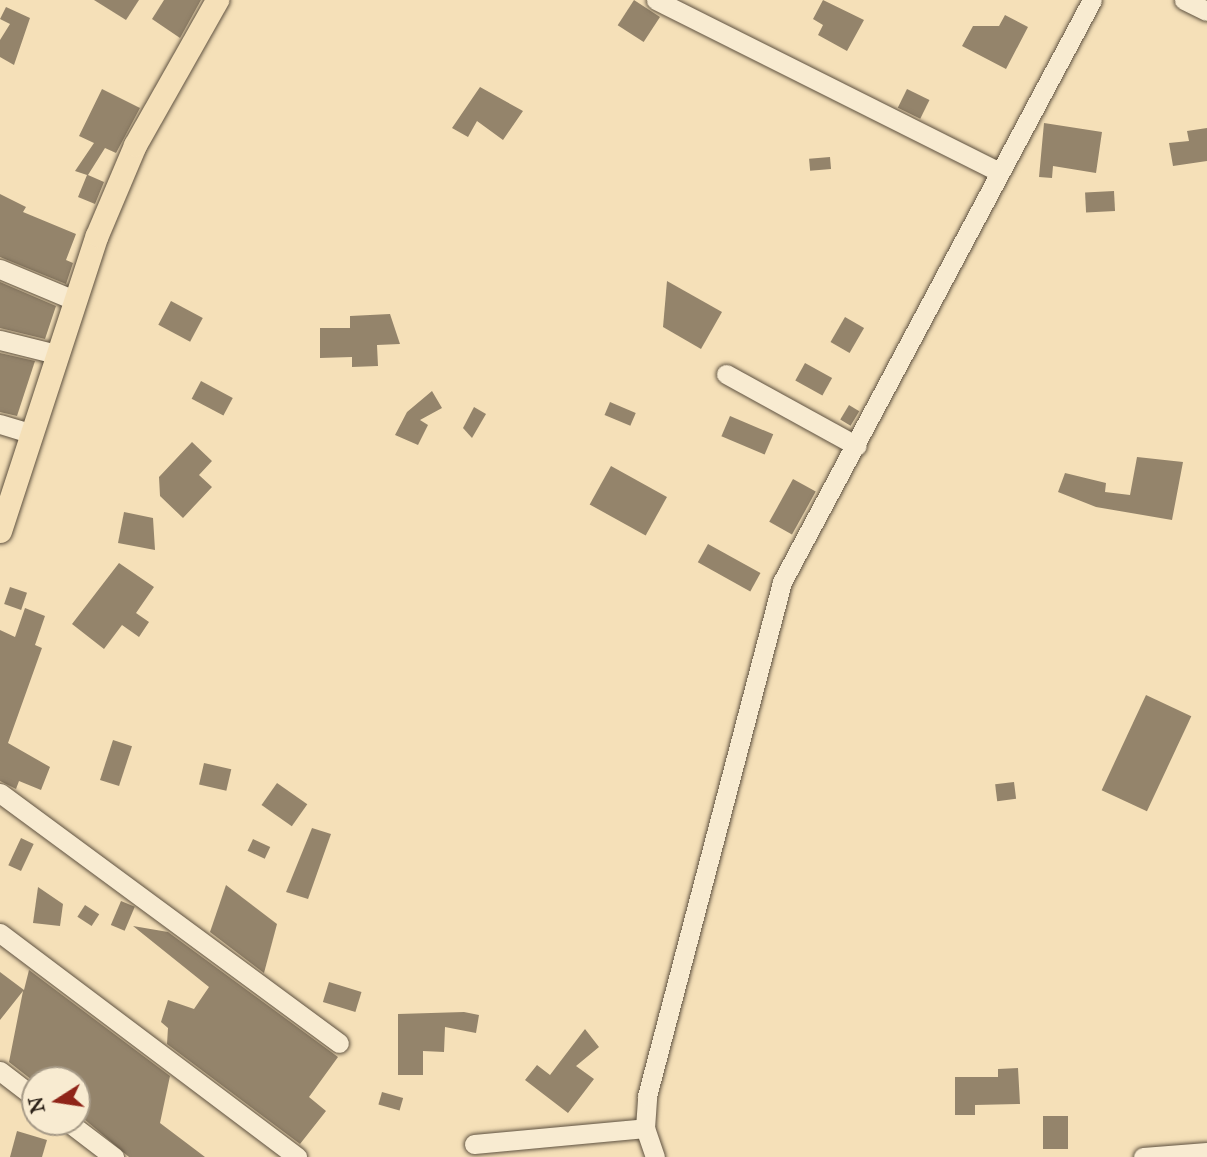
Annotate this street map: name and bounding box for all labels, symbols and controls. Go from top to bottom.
north arrow [21,1066,91,1136]
text: N [24,1095,50,1115]

